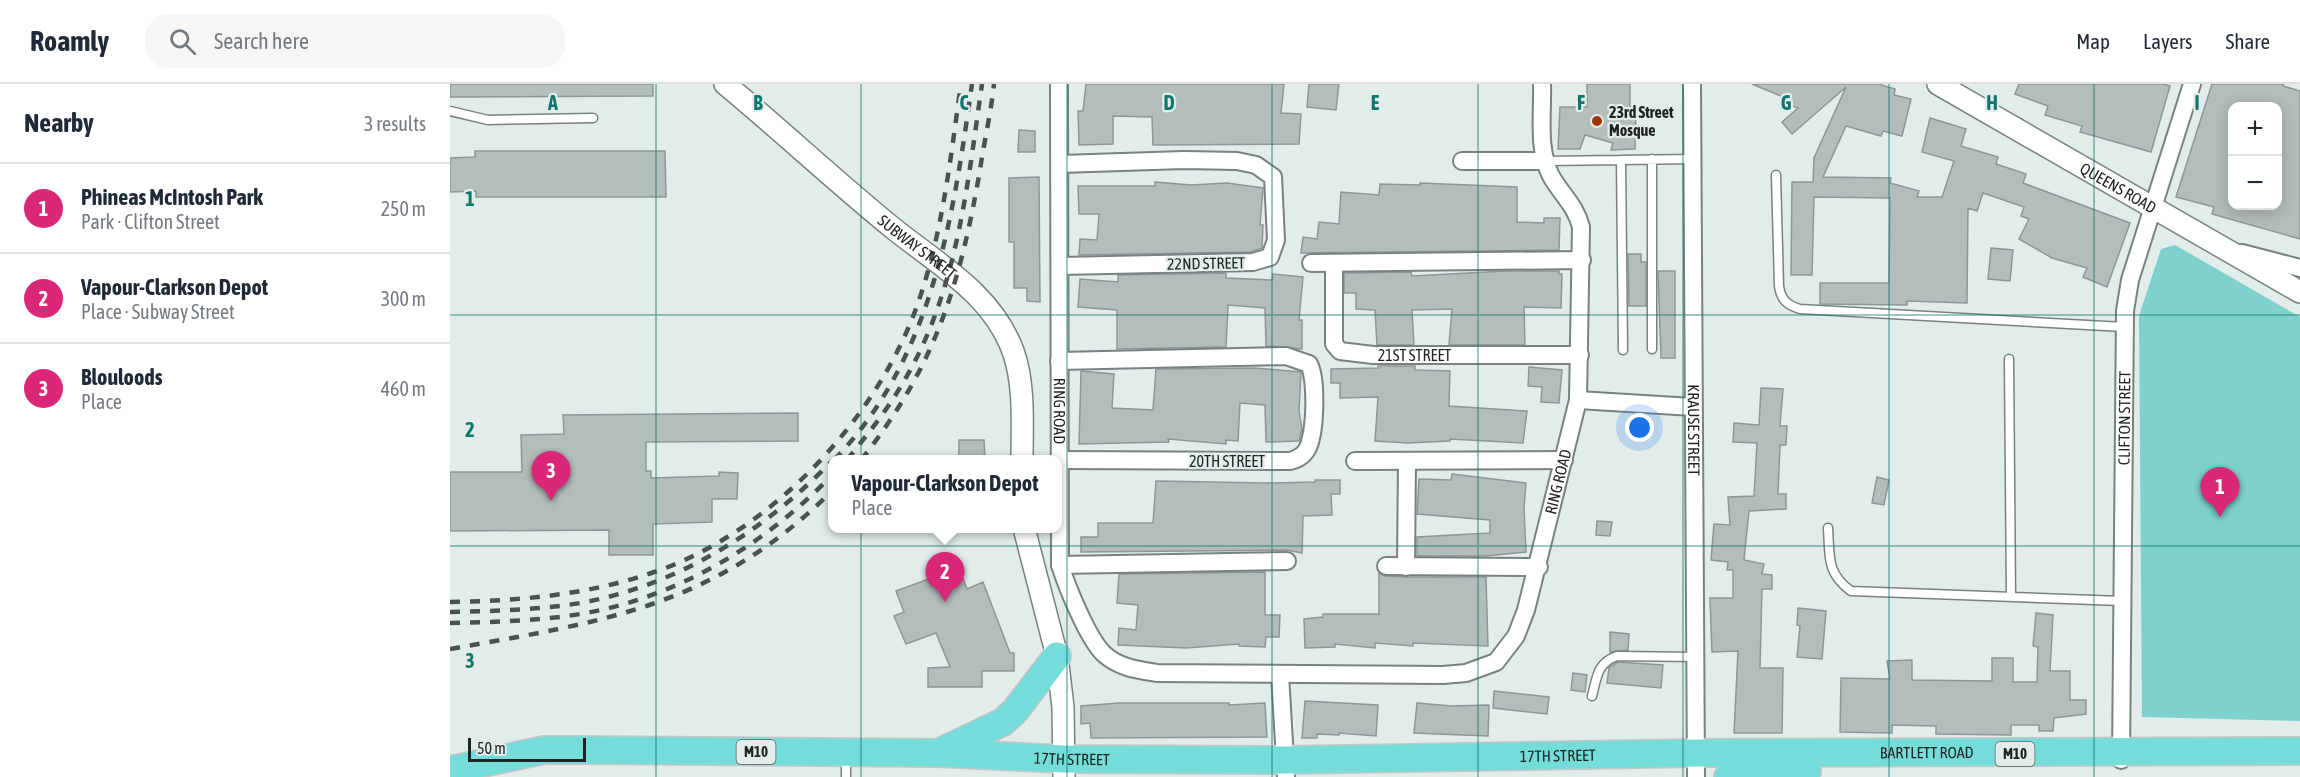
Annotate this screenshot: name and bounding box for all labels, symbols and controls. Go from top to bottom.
search box [145,14,565,68]
text: Roamly [30,25,109,57]
icon: search [166,25,199,58]
text: Search here [214,28,309,54]
text: Map [2076,29,2110,53]
text: Layers [2143,29,2193,53]
text: Share [2226,29,2270,53]
text: A [547,91,558,114]
text: B [753,91,763,114]
text: C [960,91,969,114]
text: D [1163,91,1175,114]
text: E [1371,91,1380,114]
text: F [1577,91,1585,114]
text: G [1781,91,1792,114]
text: H [1986,91,1998,114]
text: I [2194,91,2200,114]
map controls [2228,102,2282,210]
button: + [2228,102,2282,156]
place label: 23rd Street Mosque [1609,103,1674,139]
text: Nearby [24,108,94,138]
text: 3 results [364,112,426,135]
marker: 23rd Street Mosque [1590,114,1604,128]
button: − [2228,156,2282,210]
street label: QUEENS ROAD [2077,159,2160,217]
text: Phineas McIntosh Park [81,184,263,210]
text: 1 [465,187,475,210]
text: 1 [39,197,48,220]
text: 250 m [381,197,426,220]
text: Park · Clifton Street [81,210,220,233]
street label: SUBWAY STREET [875,211,960,282]
street label: 22ND STREET [1167,253,1245,273]
text: Vapour-Clarkson Depot [81,274,268,300]
text: 2 [39,287,48,310]
text: 300 m [381,287,426,310]
text: Place · Subway Street [81,300,235,323]
street label: 21ST STREET [1378,346,1451,364]
text: Blouloods [81,364,163,390]
street label: CLIFTON STREET [2115,371,2133,465]
text: 3 [39,377,48,400]
text: 460 m [381,377,426,400]
street label: RING ROAD [1051,378,1069,444]
street label: KRAUSE STREET [1685,384,1703,476]
text: Place [81,390,122,413]
your location [1625,413,1654,442]
text: 2 [465,418,475,441]
street label: RING ROAD [1541,447,1574,516]
pin: 3 [532,452,570,501]
street label: 20TH STREET [1189,452,1265,470]
popup [828,455,1062,533]
pin: 1 [2200,468,2240,517]
text: Vapour-Clarkson Depot [851,470,1039,496]
text: Place [851,496,892,519]
pin: 2 [926,552,964,602]
text: 3 [465,649,475,672]
scale bar [468,735,586,762]
text: 50 m [477,739,506,757]
road number: M10 [736,740,776,764]
road number: M10 [1996,742,2034,766]
street label: BARTLETT ROAD [1880,743,1974,761]
street label: 17TH STREET [1520,746,1596,765]
street label: 17TH STREET [1033,749,1110,768]

